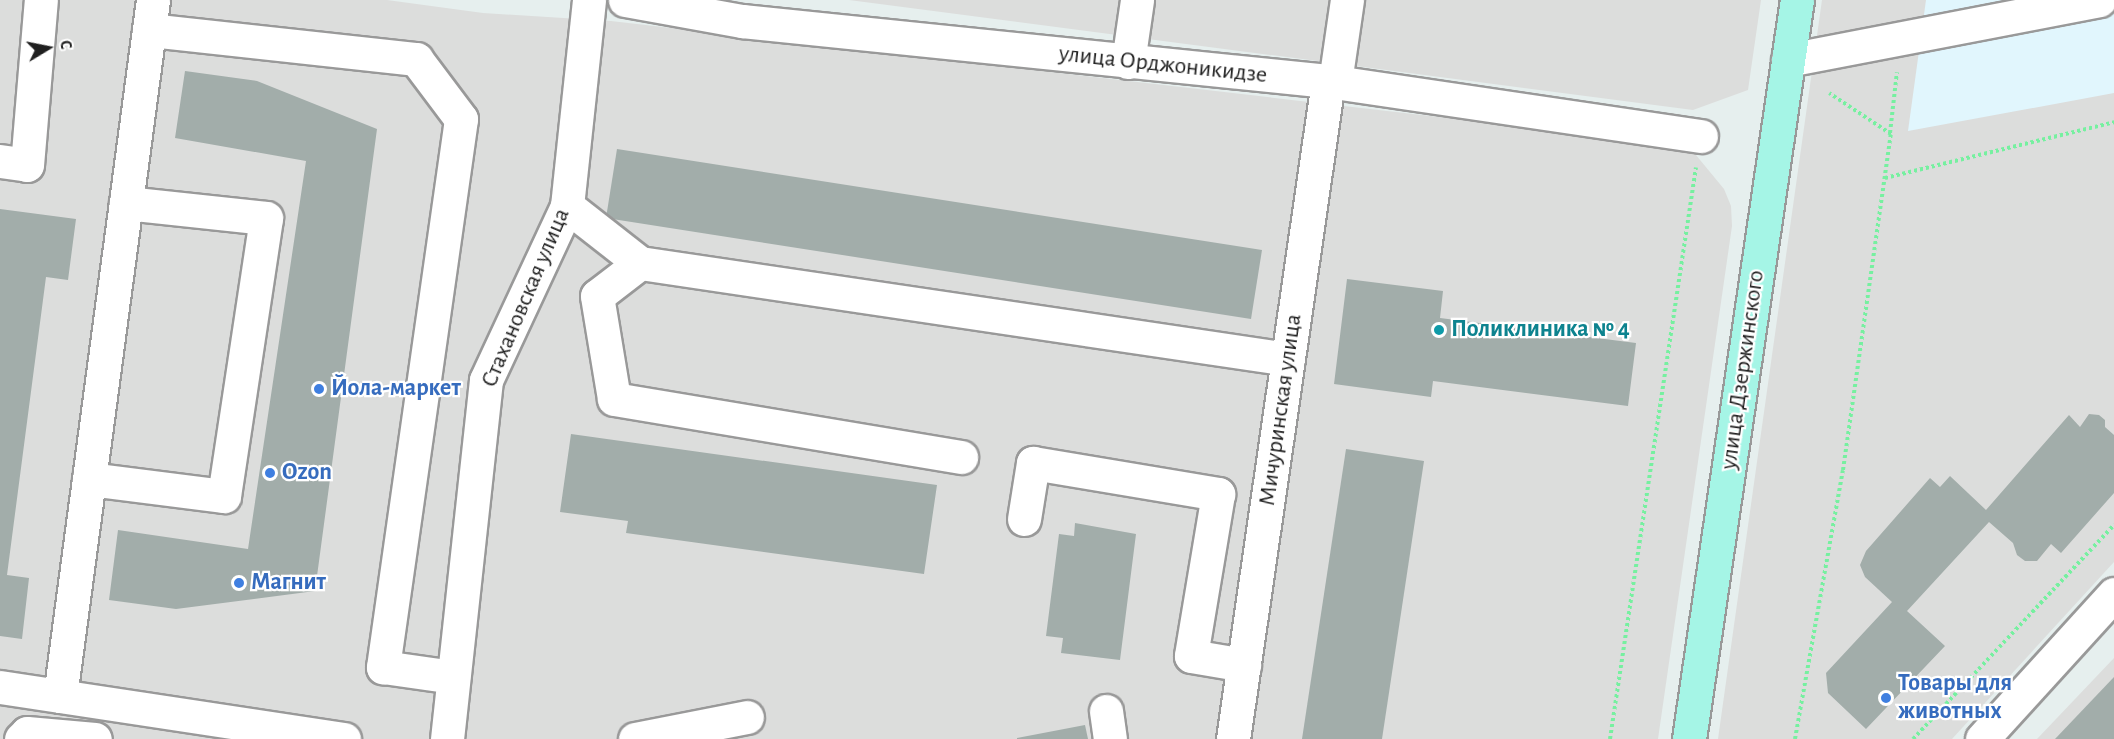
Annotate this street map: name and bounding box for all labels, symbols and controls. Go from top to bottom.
north arrow [18,18,78,78]
text: С [57,39,74,51]
street label: улица Орджоникидзе [1057,40,1269,90]
street label: Стахановская улица [475,204,577,392]
street label: улица Дзержинского [1715,269,1771,471]
street label: Мичуринская улица [1253,312,1309,508]
place label: Поликлиника № 4 [1451,316,1630,344]
marker: Поликлиника № 4 [1432,323,1446,337]
place label: Йола-маркет [331,375,461,403]
marker: Йола-маркет [312,382,326,396]
place label: Ozon [282,459,332,487]
marker: Ozon [263,466,277,480]
place label: Магнит [251,569,326,597]
marker: Магнит [232,576,246,590]
place label: Товары для животных [1898,670,2012,726]
marker: Товары для животных [1879,691,1893,705]

